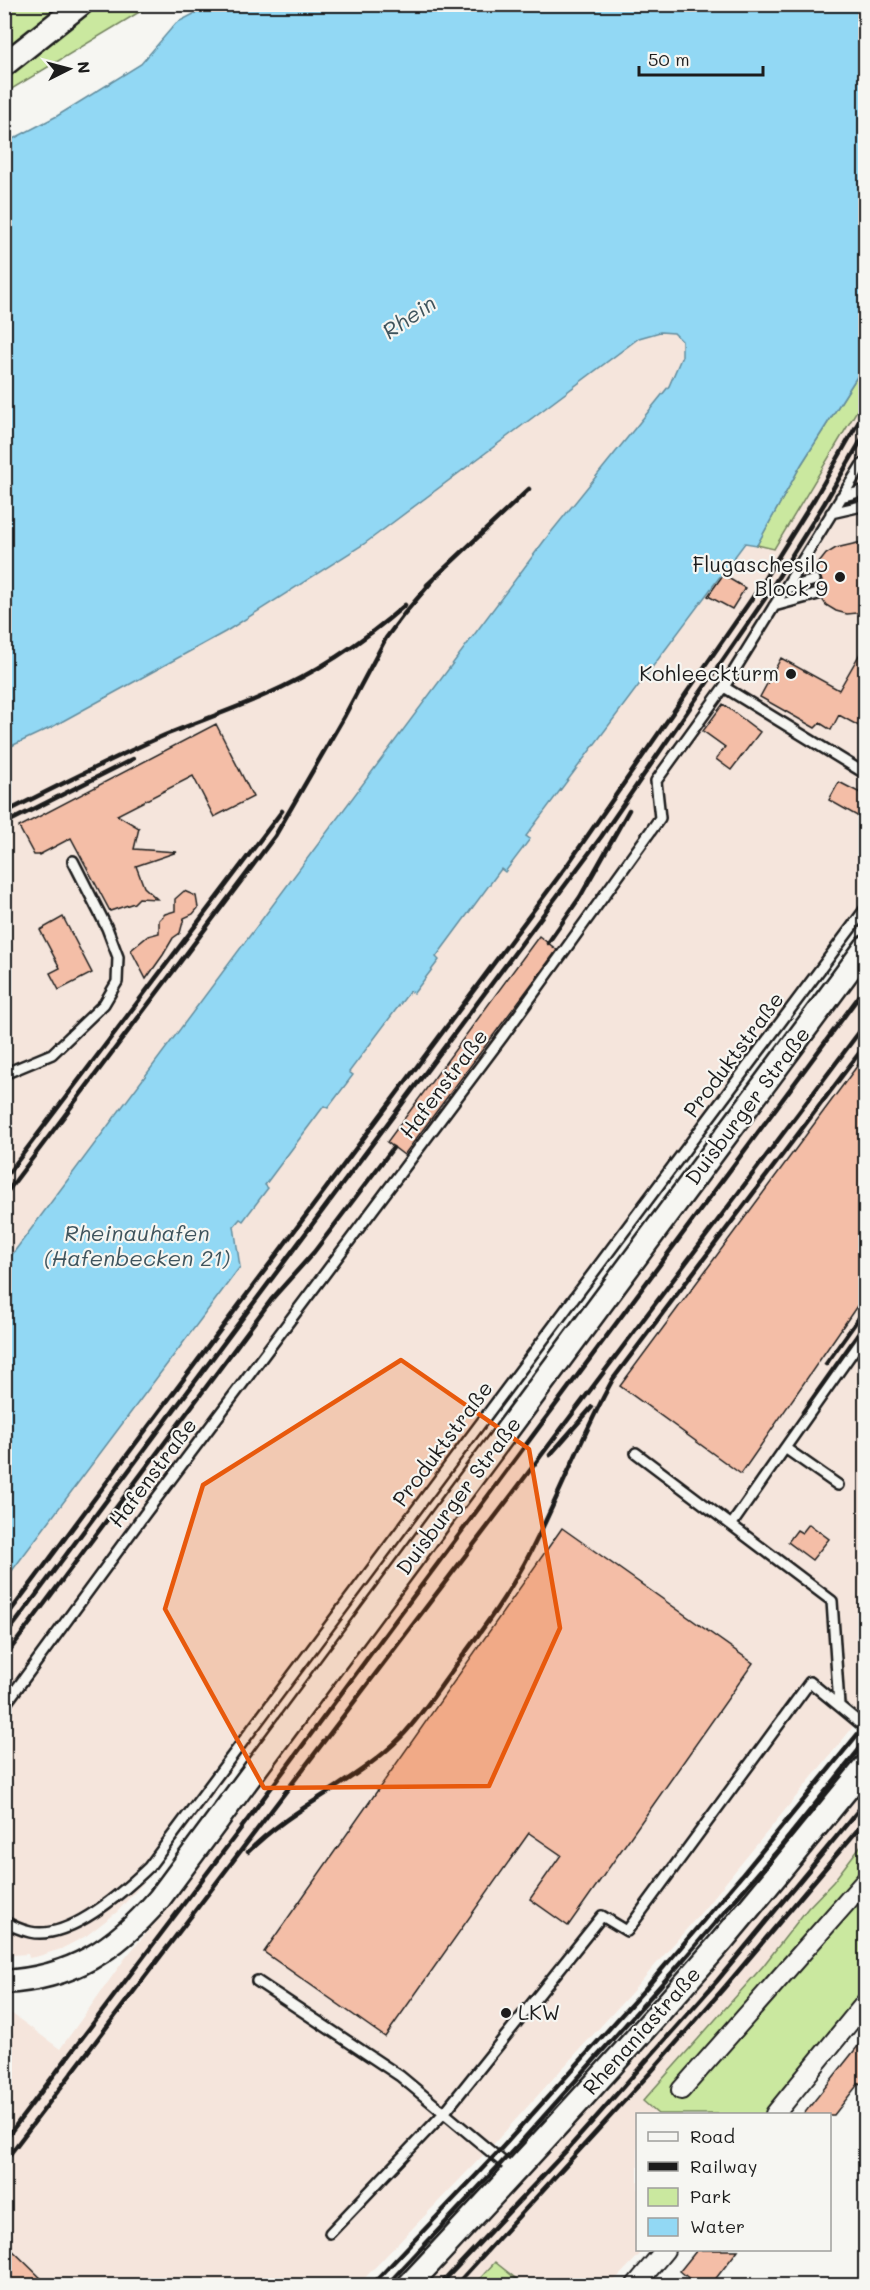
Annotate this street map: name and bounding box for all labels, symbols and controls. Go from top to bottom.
north arrow [39,39,99,99]
scale bar [639,39,764,77]
text: 50 m [648,47,690,71]
text: N [73,60,95,75]
water label: Rhein [376,288,441,345]
place label: Flugaschesilo Block 9 [692,550,828,601]
marker: Flugaschesilo Block 9 [833,570,847,584]
place label: Kohleeckturm [639,659,779,686]
marker: Kohleeckturm [784,667,798,681]
street label: Produktstraße [677,986,789,1122]
street label: Duisburger Straße [678,1021,815,1190]
street label: Hafenstraße [393,1023,493,1143]
water label: Rheinauhafen (Hafenbecken 21) [44,1218,230,1272]
street label: Produktstraße [386,1375,498,1511]
street label: Duisburger Straße [389,1411,526,1580]
street label: Hafenstraße [102,1412,202,1532]
street label: Rhenaniastraße [576,1960,706,2100]
place label: LKW [518,1998,560,2025]
marker: LKW [499,2006,513,2020]
legend [636,2113,831,2251]
text: Road [690,2124,735,2148]
text: Railway [690,2154,757,2178]
text: Park [690,2184,731,2208]
text: Water [690,2214,745,2238]

